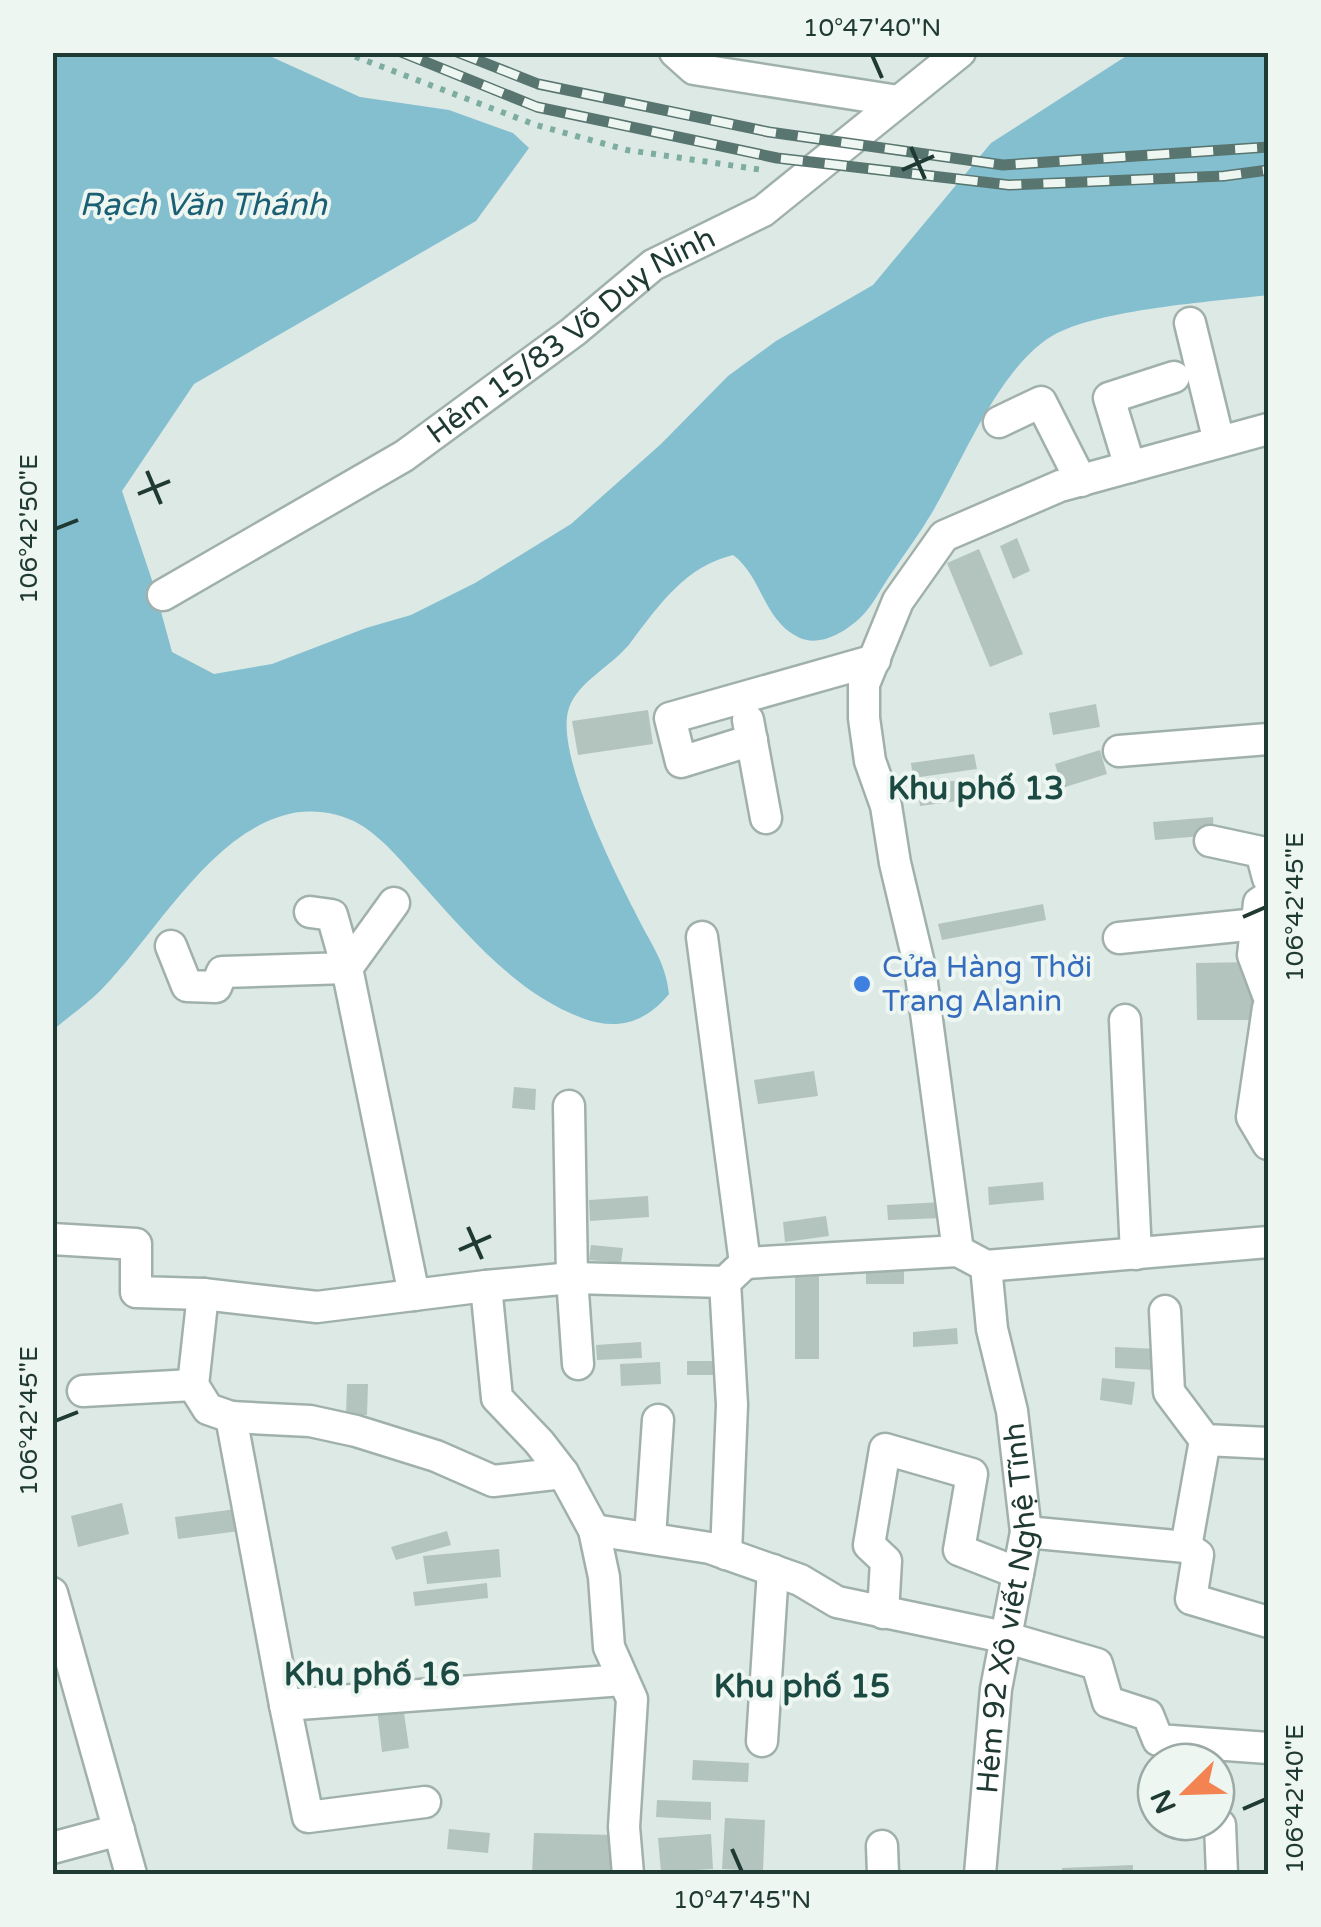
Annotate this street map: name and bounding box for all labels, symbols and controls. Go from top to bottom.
text: 10°47'40"N [803,13,941,43]
water label: Rạch Văn Thánh [79,186,328,224]
street label: Hẻm 15/83 Võ Duy Ninh [419,219,721,452]
text: 106°42'50"E [14,454,44,604]
district label: Khu phố 13 [888,770,1064,808]
text: 106°42'45"E [1280,832,1310,982]
place label: Cửa Hàng Thời Trang Alanin [882,949,1092,1020]
marker: Cửa Hàng Thời Trang Alanin [851,973,873,995]
text: 106°42'45"E [14,1346,44,1496]
street label: Hẻm 92 Xô viết Nghệ Tĩnh [969,1421,1045,1795]
district label: Khu phố 16 [284,1656,460,1694]
district label: Khu phố 15 [714,1668,890,1706]
text: 106°42'40"E [1280,1724,1310,1874]
north arrow [1136,1742,1236,1842]
text: N [1144,1784,1184,1818]
text: 10°47'45"N [673,1885,811,1915]

